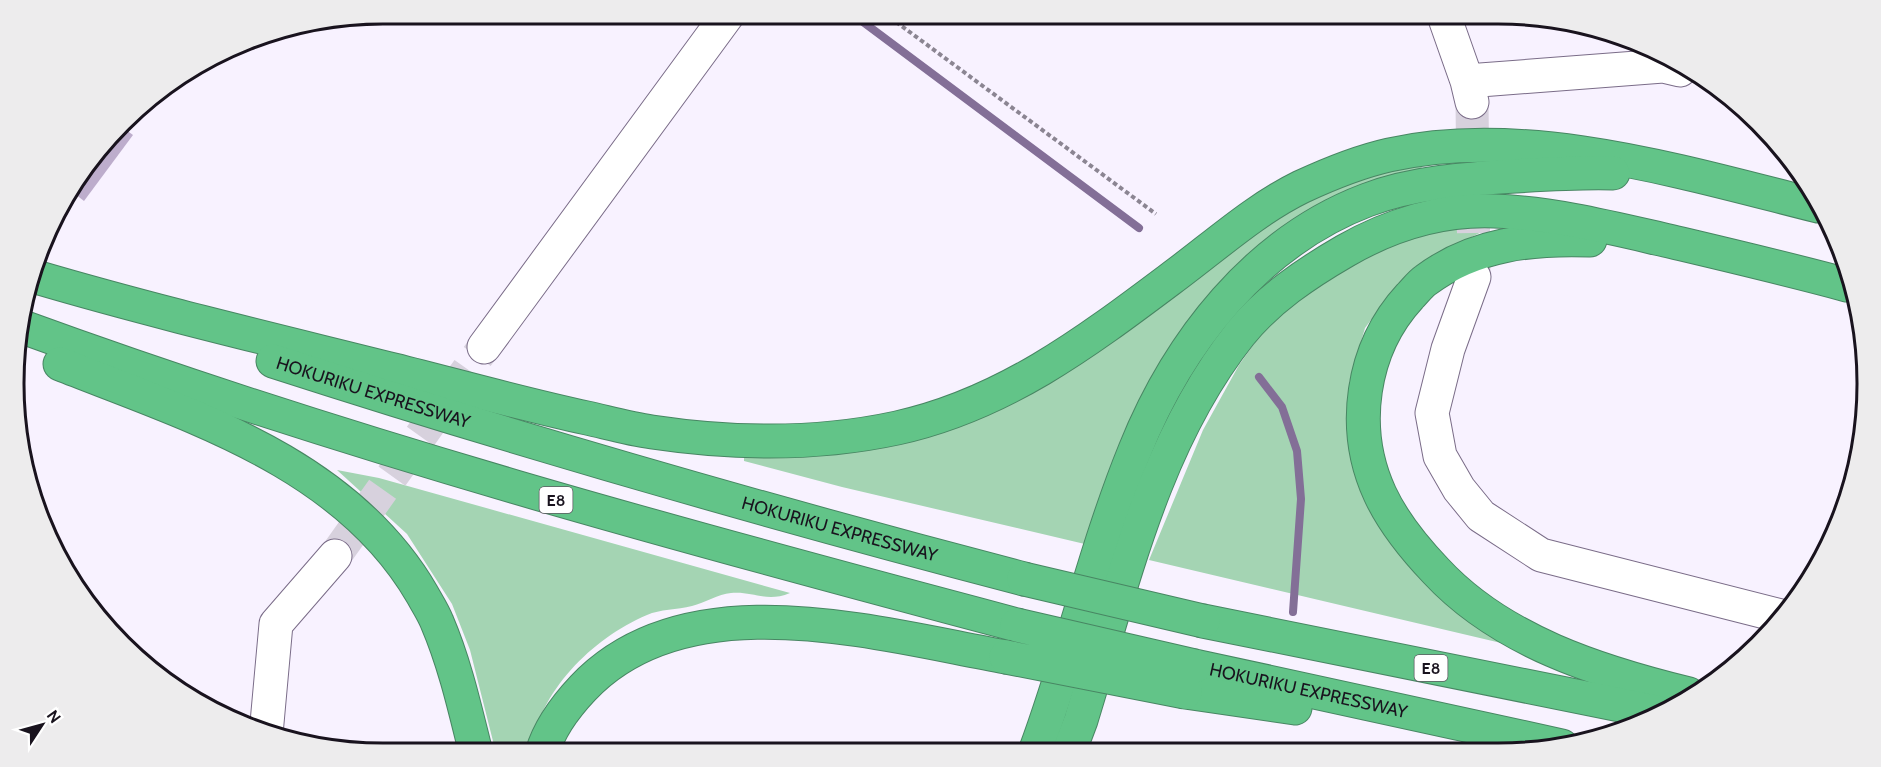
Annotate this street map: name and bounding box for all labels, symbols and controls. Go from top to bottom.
street label: HOKURIKU EXPRESSWAY [273,352,474,433]
road number: E8 [540,487,572,513]
street label: HOKURIKU EXPRESSWAY [739,492,941,567]
road number: E8 [1414,655,1448,681]
street label: HOKURIKU EXPRESSWAY [1207,658,1410,723]
north arrow [12,695,72,755]
text: N [43,706,65,727]

